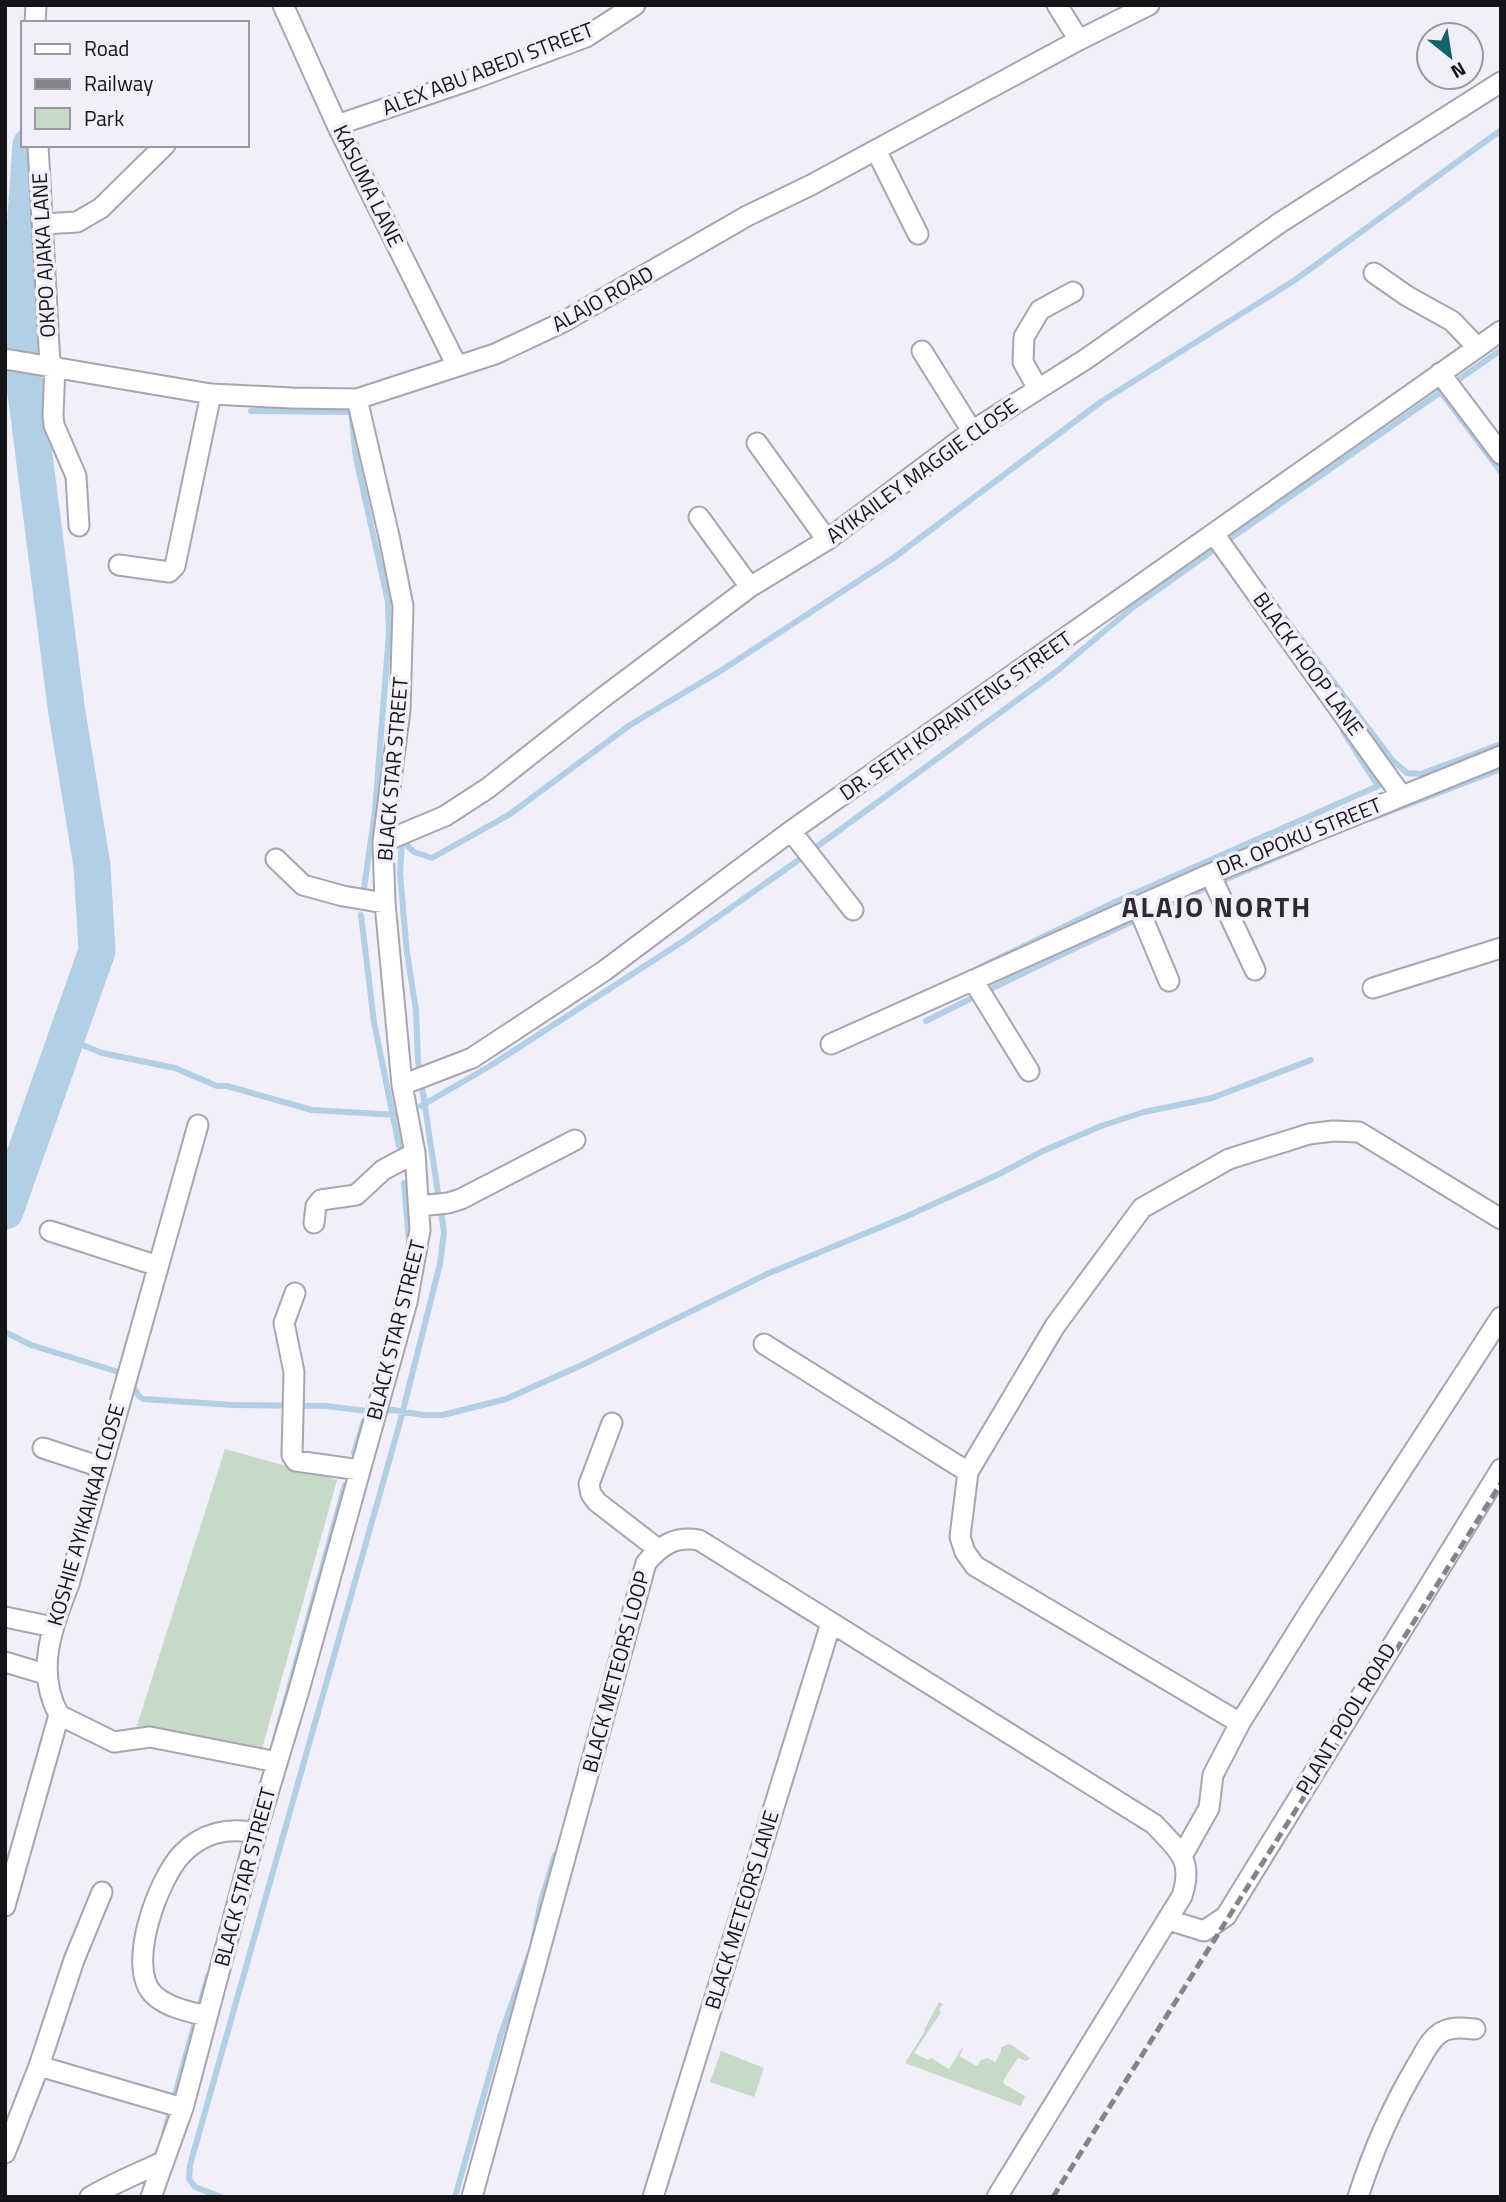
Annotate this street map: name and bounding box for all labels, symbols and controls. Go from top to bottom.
street label: ALEX ABU ABEDI STREET [377,13,598,123]
legend [21,21,248,147]
north arrow [1415,21,1485,91]
text: Road [84,32,129,64]
text: N [1446,55,1472,87]
text: Railway [84,67,153,99]
text: Park [84,102,124,134]
street label: KASUMA LANE [325,119,412,252]
street label: OKPO AJAKA LANE [23,172,63,338]
street label: ALAJO ROAD [546,257,659,339]
street label: AYIKAILEY MAGGIE CLOSE [819,390,1024,551]
street label: BLACK HOOP LANE [1246,585,1372,742]
street label: DR. SETH KORANTENG STREET [833,622,1078,808]
street label: BLACK STAR STREET [368,676,416,862]
street label: DR. OPOKU STREET [1211,788,1386,884]
district label: ALAJO NORTH [1122,885,1312,928]
street label: BLACK STAR STREET [357,1236,433,1423]
street label: KOSHIE AYIKAIKAA CLOSE [38,1400,132,1629]
street label: BLACK METEORS LOOP [573,1567,657,1776]
street label: PLANT POOL ROAD [1287,1636,1403,1801]
street label: BLACK STAR STREET [205,1784,283,1970]
street label: BLACK METEORS LANE [696,1806,786,2013]

